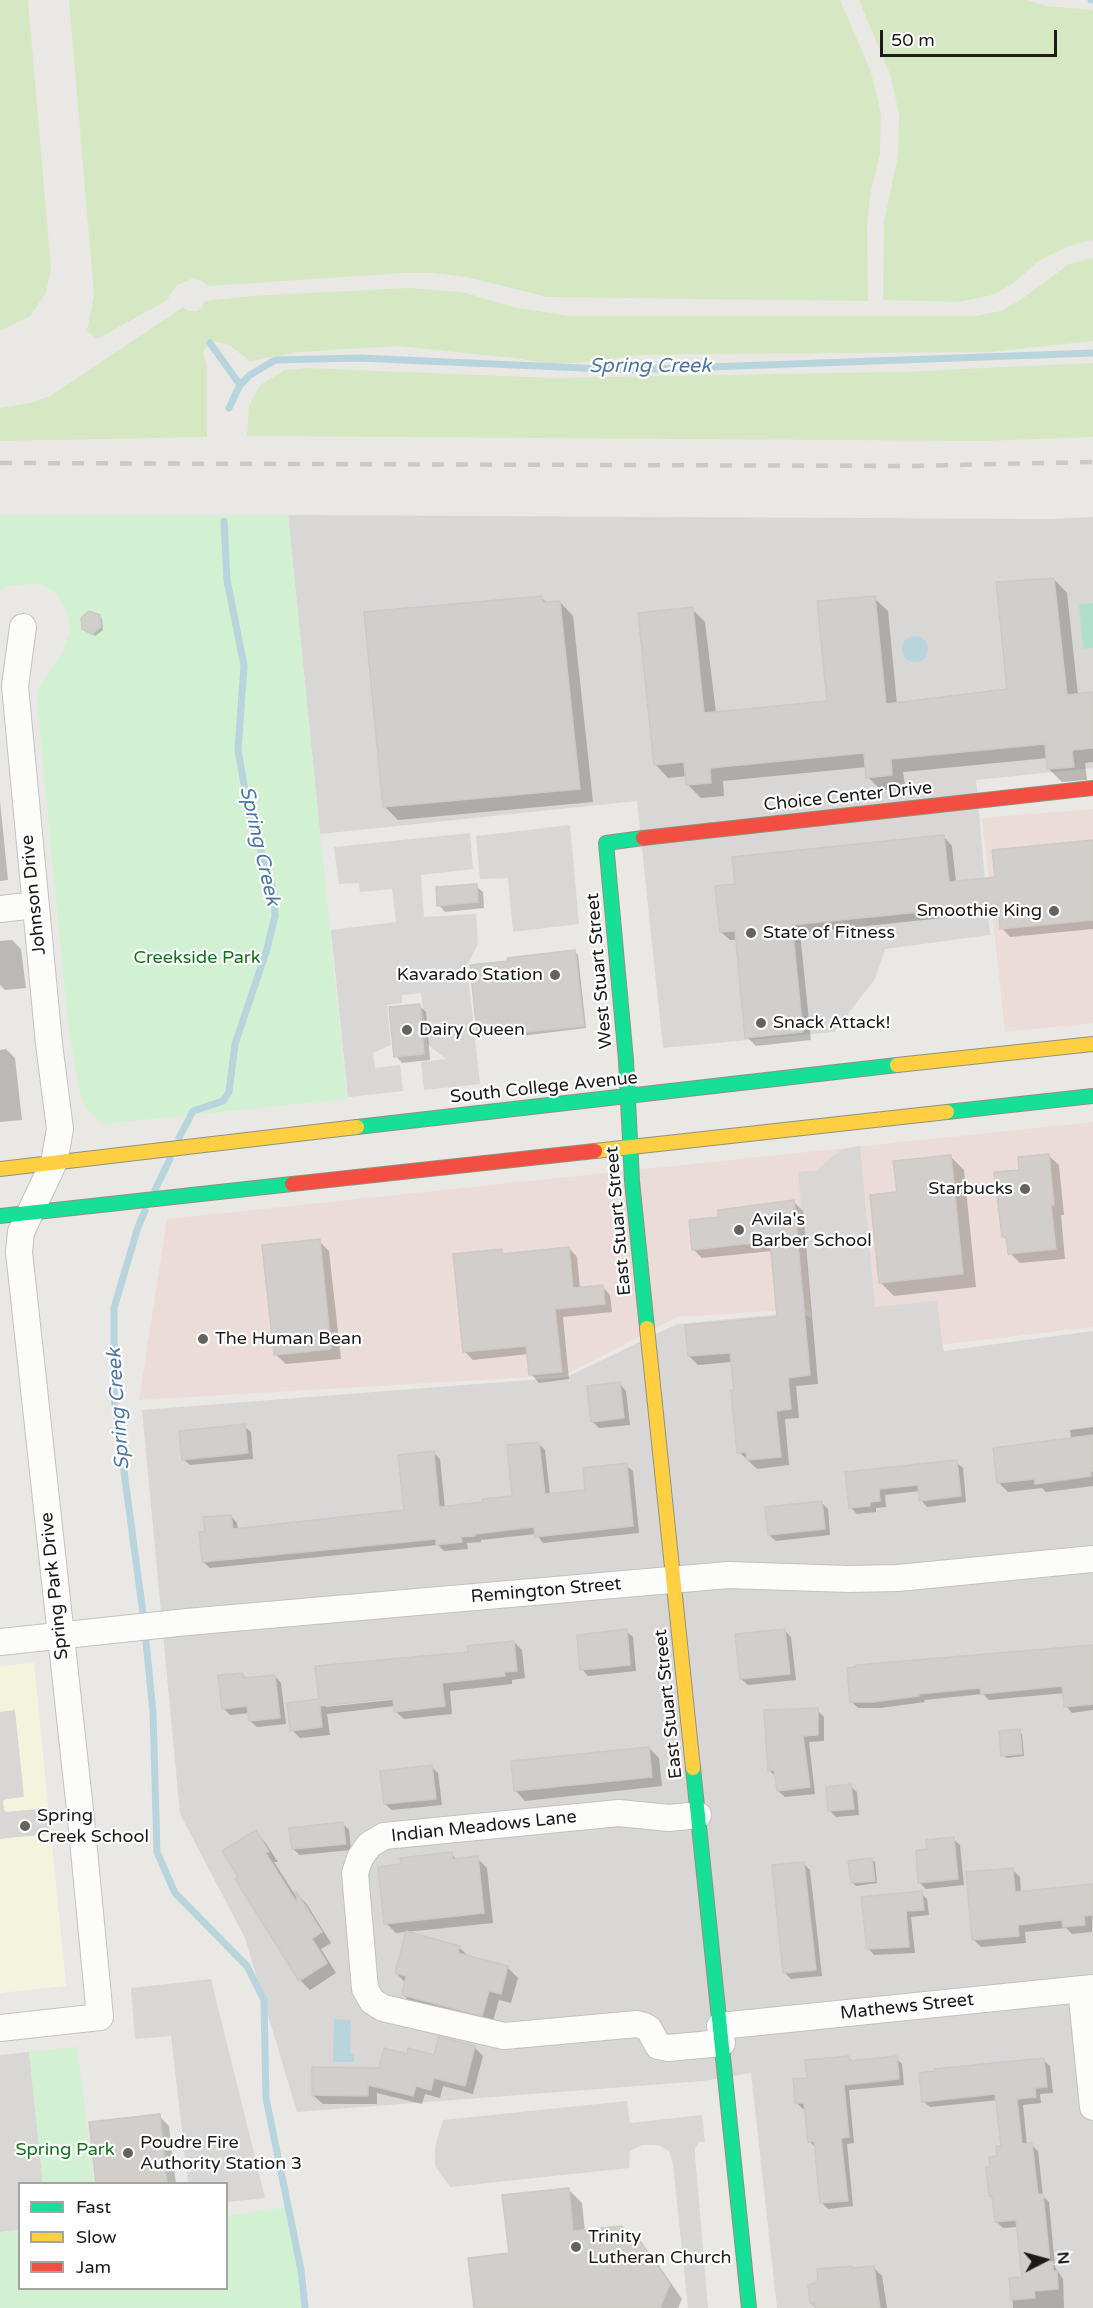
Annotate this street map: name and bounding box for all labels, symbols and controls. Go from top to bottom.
scale bar [883,18,1060,56]
text: 50 m [891,29,935,51]
water label: Spring Creek [589,355,711,379]
street label: Choice Center Drive [763,777,933,817]
water label: Spring Creek [234,784,284,908]
street label: Johnson Drive [17,834,51,956]
street label: West Stuart Street [582,892,618,1050]
place label: Smoothie King [917,900,1042,922]
marker: Smoothie King [1047,904,1061,918]
place label: State of Fitness [763,922,895,944]
marker: State of Fitness [744,926,758,940]
park label: Creekside Park [134,947,260,969]
place label: Kavarado Station [397,964,543,986]
marker: Kavarado Station [548,968,562,982]
place label: Snack Attack! [773,1012,890,1034]
marker: Snack Attack! [754,1016,768,1030]
place label: Dairy Queen [419,1019,525,1041]
marker: Dairy Queen [400,1023,414,1037]
street label: South College Avenue [449,1067,639,1109]
street label: East Stuart Street [602,1145,636,1297]
place label: Starbucks [928,1178,1013,1200]
marker: Starbucks [1018,1182,1032,1196]
place label: Avila's Barber School [751,1209,872,1252]
marker: Avila's Barber School [732,1223,746,1237]
place label: The Human Bean [215,1328,362,1350]
marker: The Human Bean [196,1332,210,1346]
water label: Spring Creek [103,1347,135,1471]
street label: Spring Park Drive [37,1511,73,1661]
street label: Remington Street [470,1574,622,1608]
street label: East Stuart Street [650,1628,688,1780]
place label: Spring Creek School [37,1805,149,1848]
street label: Indian Meadows Lane [390,1807,578,1847]
marker: Spring Creek School [18,1819,32,1833]
street label: Mathews Street [839,1989,975,2025]
place label: Poudre Fire Authority Station 3 [140,2132,302,2174]
park label: Spring Park [15,2139,115,2161]
marker: Poudre Fire Authority Station 3 [121,2146,135,2160]
legend [18,2182,228,2290]
text: Fast [76,2196,111,2218]
text: Slow [76,2226,117,2248]
place label: Trinity Lutheran Church [588,2226,732,2268]
north arrow [1015,2230,1075,2290]
marker: Trinity Lutheran Church [569,2240,583,2254]
text: N [1052,2251,1074,2266]
text: Jam [76,2256,111,2278]

